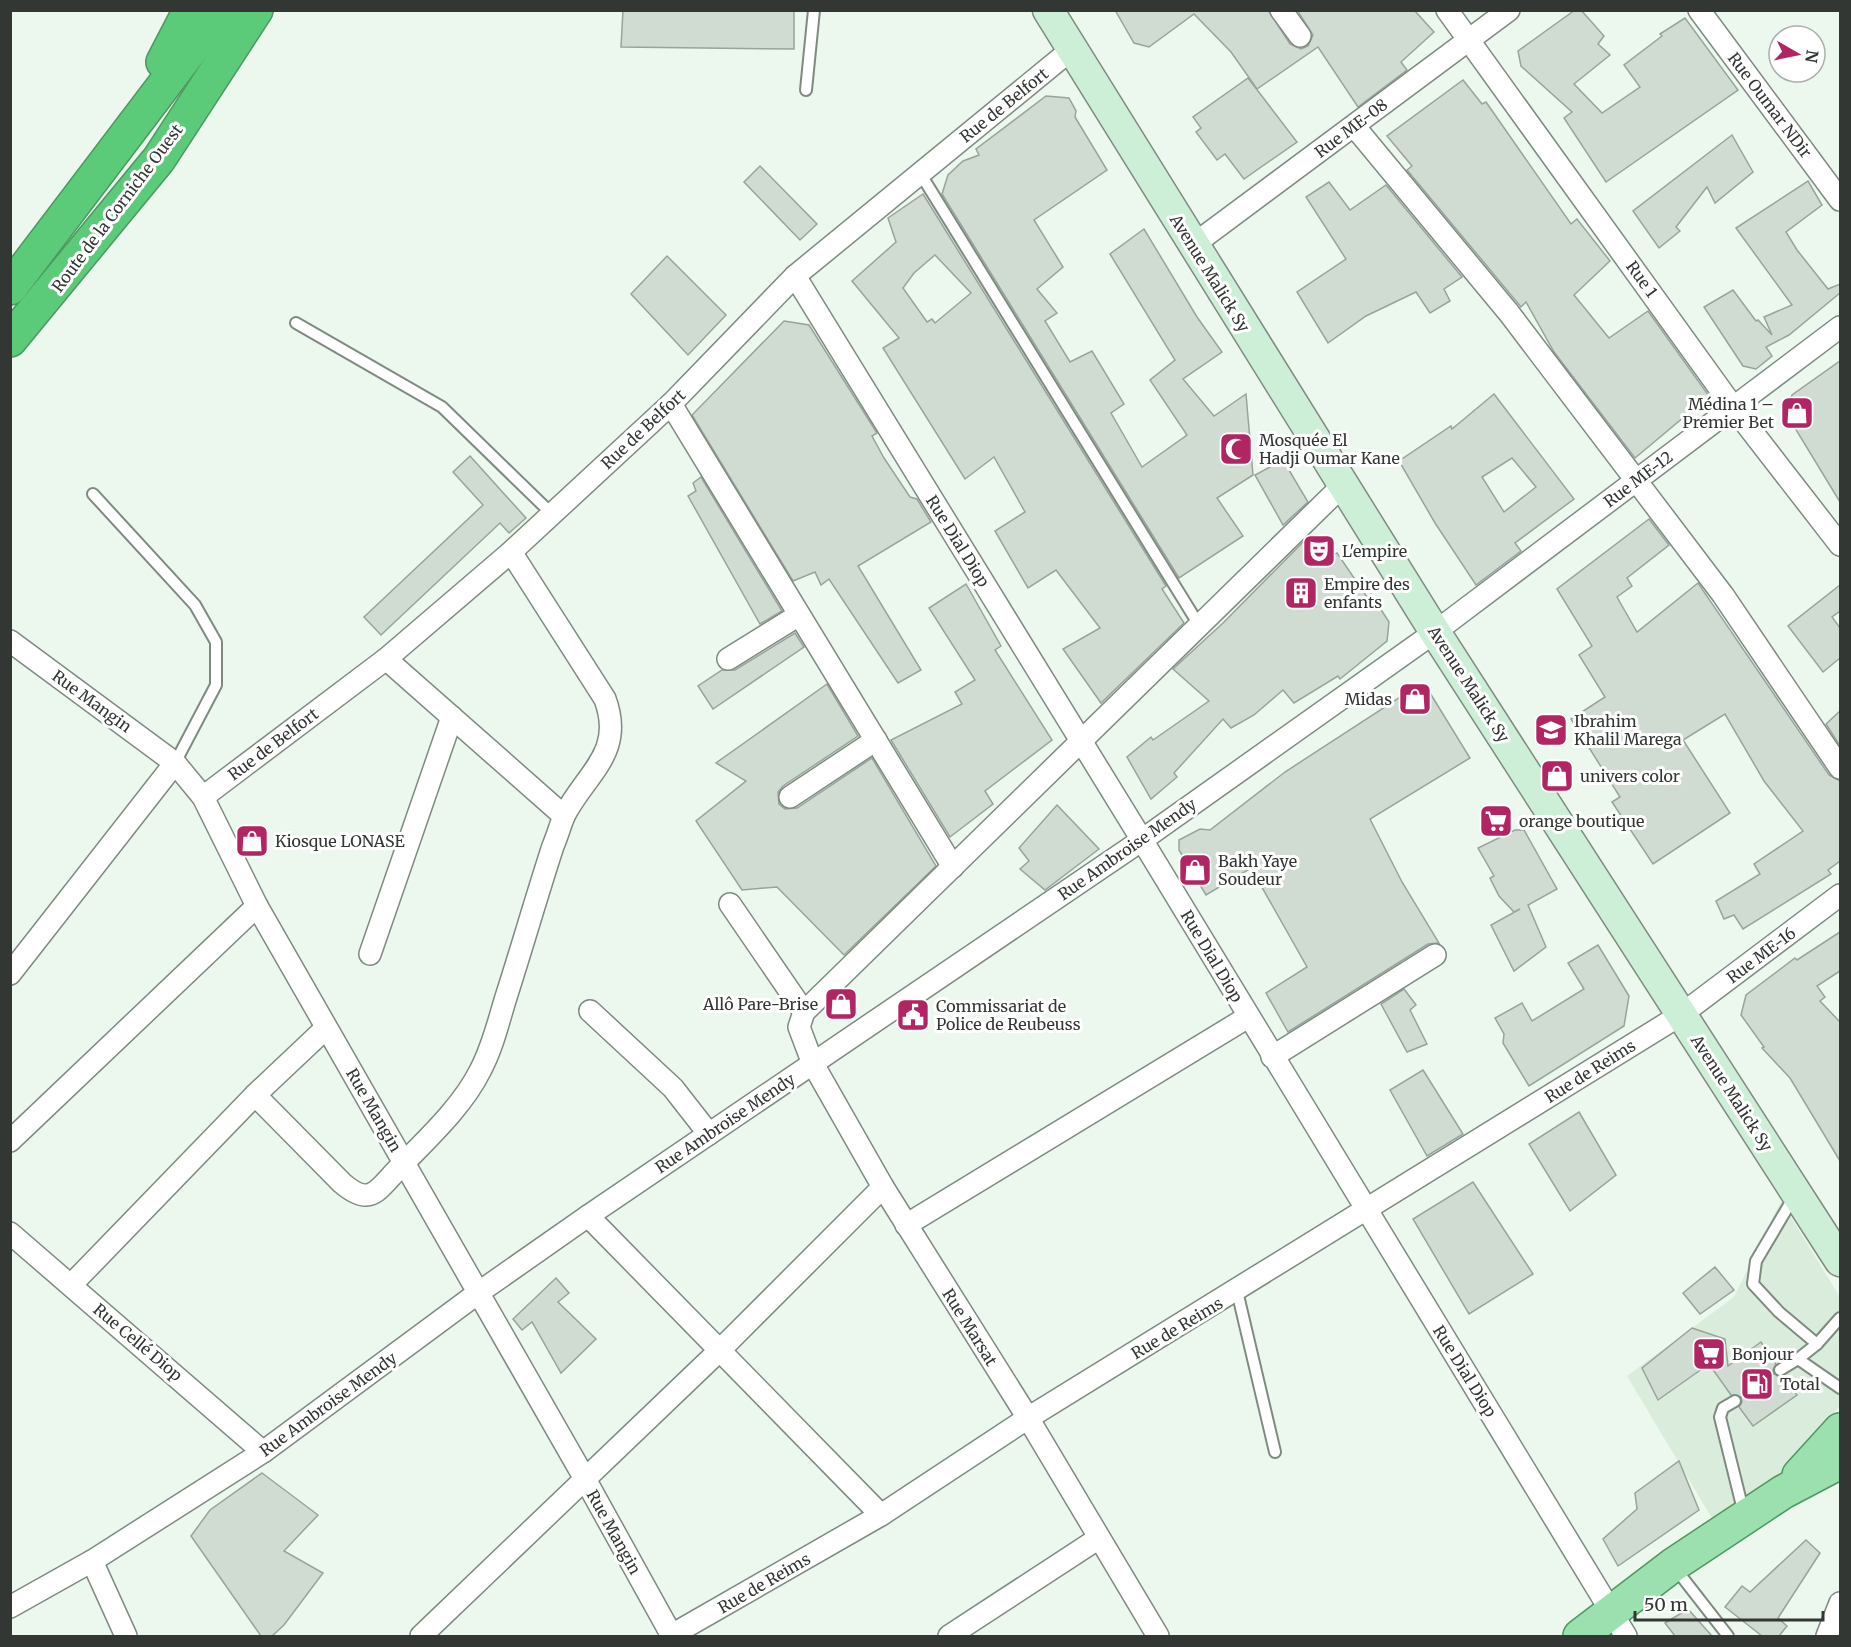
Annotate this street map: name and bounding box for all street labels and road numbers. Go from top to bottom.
street label: Rue Oumar NDir [1724,48,1816,162]
street label: Rue de Belfort [956,63,1053,147]
street label: Rue ME-08 [1311,94,1391,162]
street label: Route de la Corniche Ouest [47,120,187,296]
street label: Avenue Malick Sy [1165,210,1255,336]
street label: Rue 1 [1622,257,1662,301]
street label: Rue de Belfort [597,384,690,473]
street label: Rue ME-12 [1600,447,1676,511]
street label: Rue Dial Diop [922,492,994,591]
street label: Avenue Malick Sy [1423,621,1514,747]
street label: Rue Mangin [48,665,136,737]
street label: Rue de Belfort [224,703,323,784]
street label: Rue Ambroise Mendy [1054,793,1201,904]
street label: Rue Dial Diop [1177,906,1247,1006]
street label: Rue ME-16 [1723,922,1800,987]
street label: Avenue Malick Sy [1686,1030,1777,1156]
street label: Rue de Reims [1541,1035,1639,1107]
street label: Rue Mangin [342,1065,406,1156]
street label: Rue Ambroise Mendy [651,1068,799,1177]
street label: Rue Marsat [938,1285,1002,1370]
street label: Rue de Reims [1128,1293,1227,1363]
street label: Rue Cellé Diop [89,1299,187,1385]
street label: Rue Dial Diop [1429,1322,1501,1421]
street label: Rue Ambroise Mendy [256,1347,401,1460]
street label: Rue Mangin [583,1486,646,1578]
street label: Rue de Reims [714,1548,814,1617]

